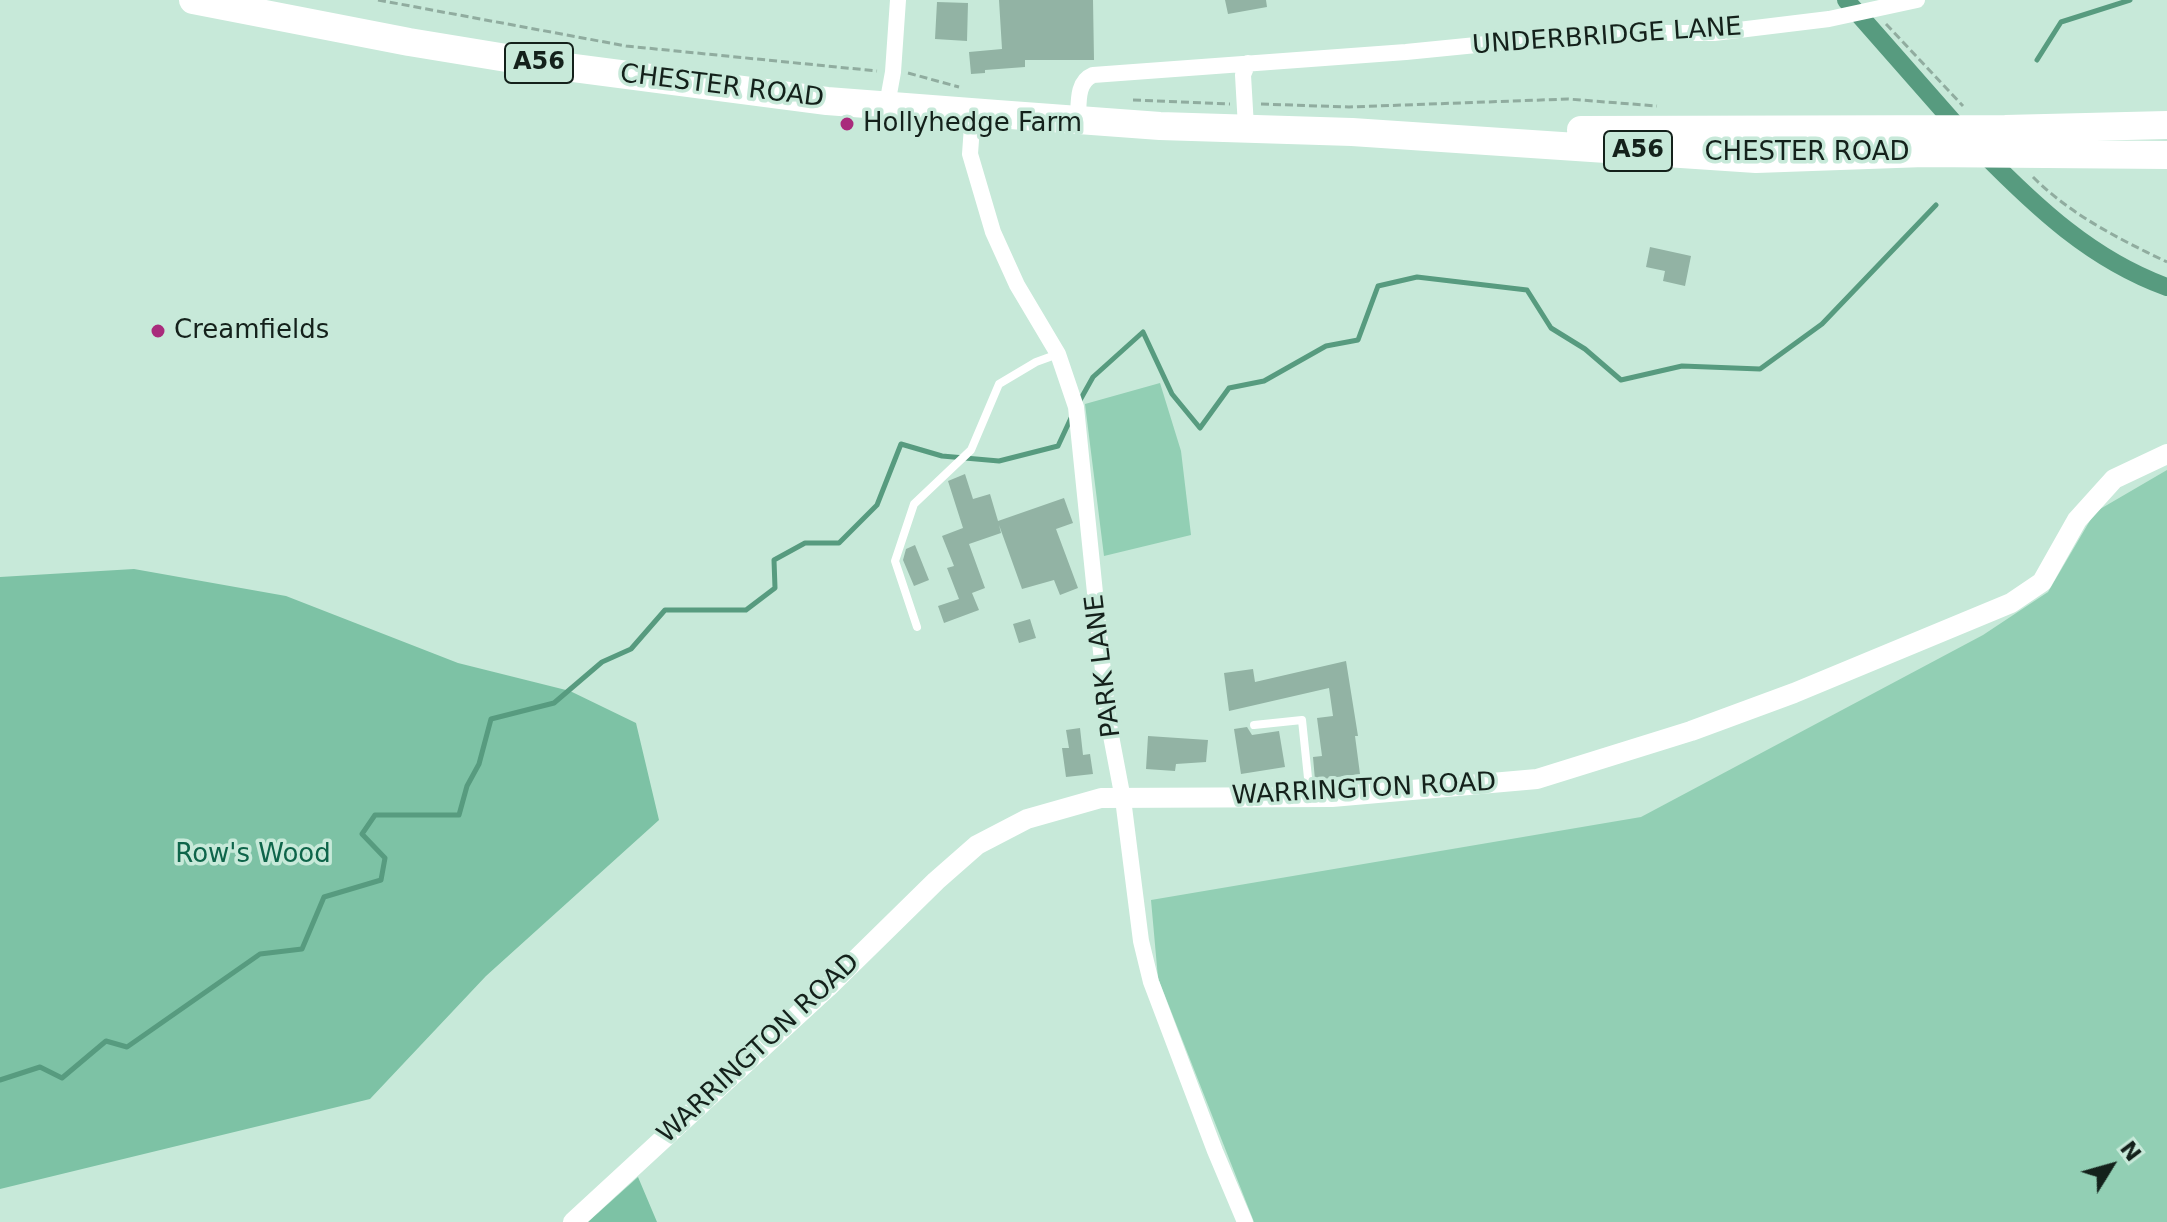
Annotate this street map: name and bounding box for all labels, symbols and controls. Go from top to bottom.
street label: UNDERBRIDGE LANE [1471,12,1743,62]
road number: A56 [505,43,573,83]
street label: CHESTER ROAD [618,59,826,115]
place label: Hollyhedge Farm [863,108,1082,140]
marker: Hollyhedge Farm [838,115,856,133]
road number: A56 [1604,131,1672,171]
street label: CHESTER ROAD [1704,137,1910,169]
place label: Creamfields [174,315,329,347]
marker: Creamfields [149,322,167,340]
street label: PARK LANE [1080,593,1128,739]
street label: WARRINGTON ROAD [1231,768,1497,812]
park label: Row's Wood [175,839,331,871]
street label: WARRINGTON ROAD [652,947,866,1151]
north arrow [2071,1126,2151,1206]
text: N [2115,1136,2146,1166]

